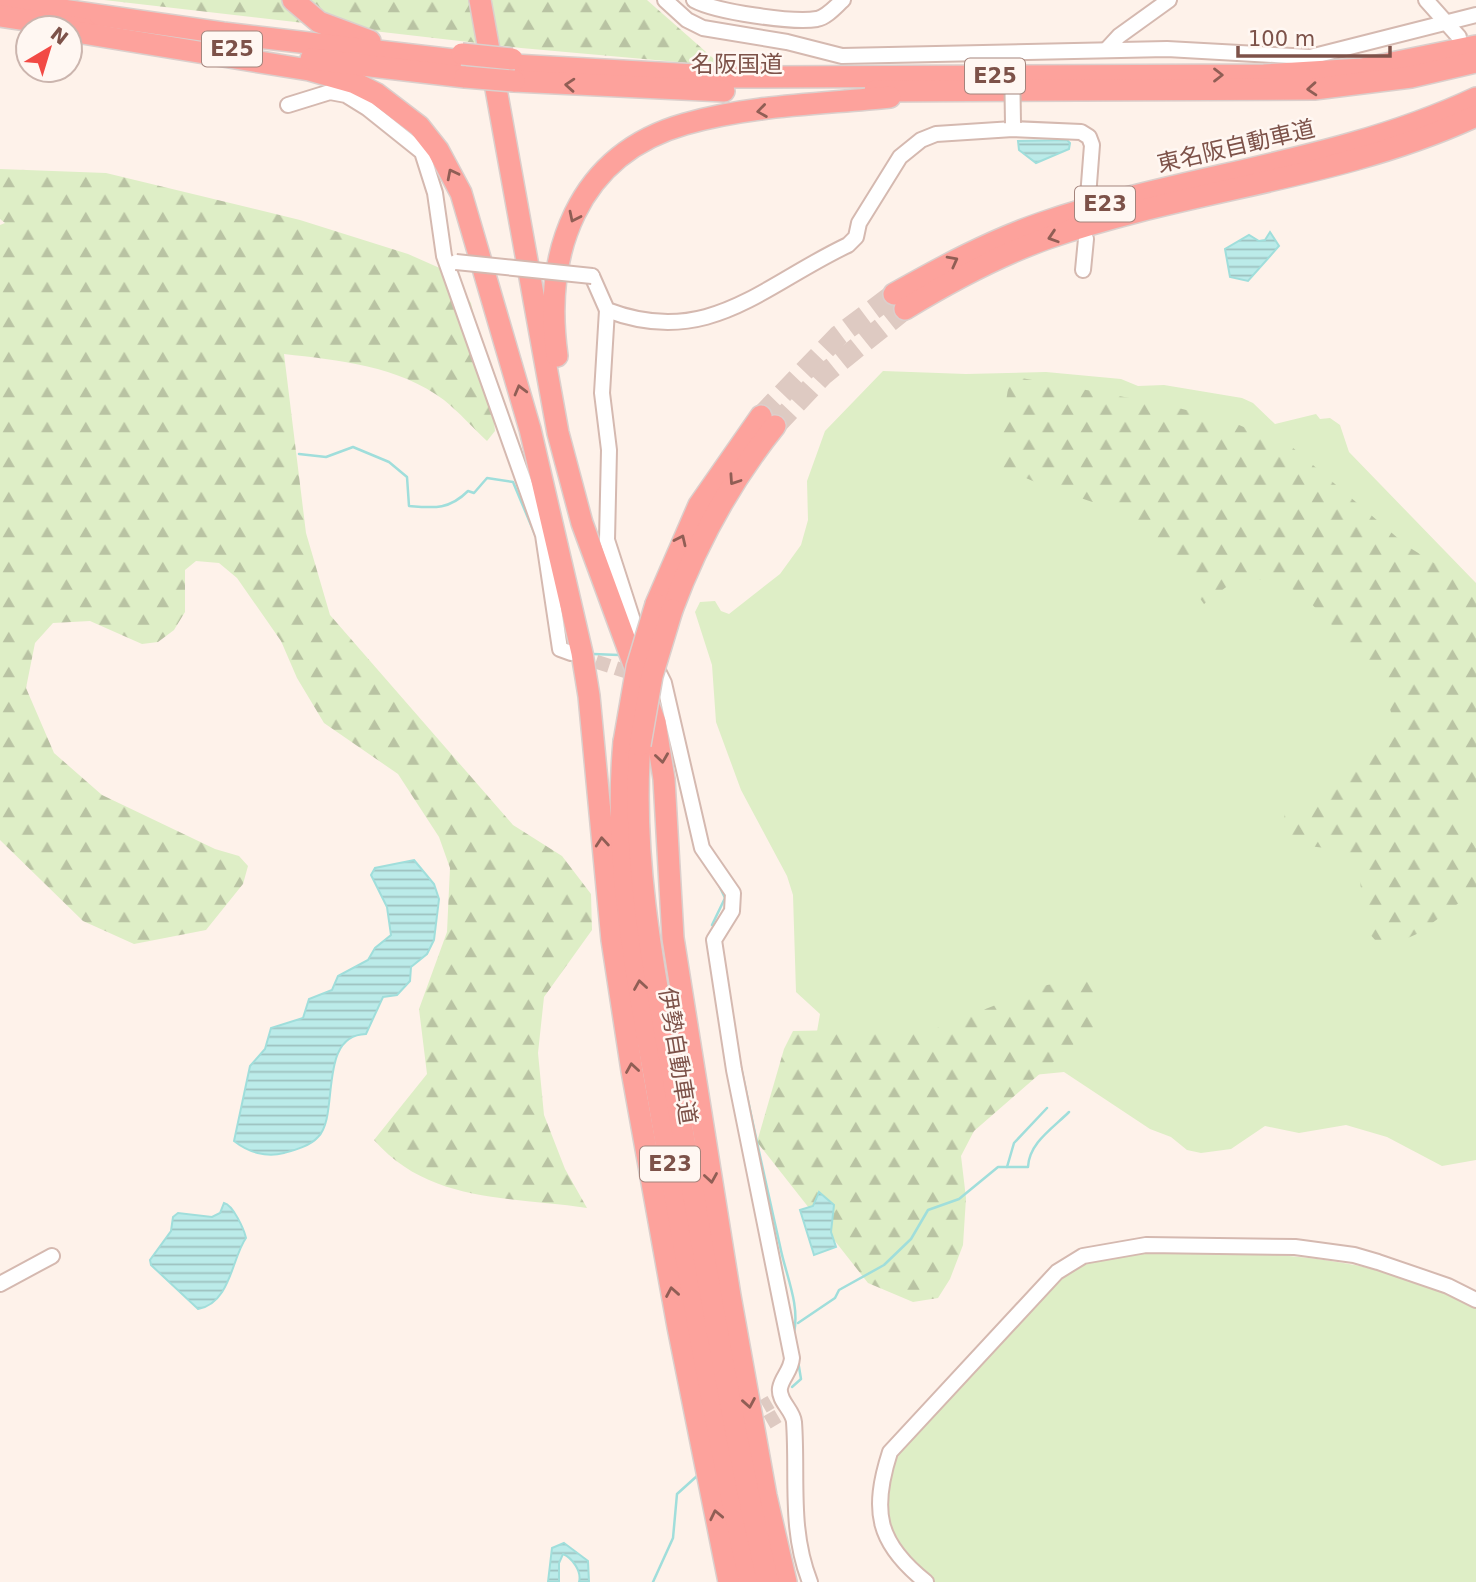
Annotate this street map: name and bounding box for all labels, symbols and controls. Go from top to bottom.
north arrow [14,14,84,84]
scale bar [1238,14,1390,58]
text: N [46,22,73,49]
text: 100 m [1248,27,1315,51]
road number: E25 [202,32,262,66]
street label: 名阪国道 [691,51,783,77]
road number: E25 [965,58,1025,94]
one-way arrow [1213,67,1223,83]
one-way arrow [565,78,576,93]
one-way arrow [1306,81,1317,96]
one-way arrow [756,103,768,118]
street label: 東名阪自動車道 [1155,115,1317,177]
one-way arrow [446,169,460,181]
road number: E23 [1075,186,1135,222]
one-way arrow [568,210,582,222]
one-way arrow [1047,229,1059,243]
one-way arrow [946,256,959,269]
one-way arrow [514,385,528,397]
one-way arrow [730,473,743,486]
one-way arrow [673,535,687,547]
one-way arrow [654,752,669,764]
one-way arrow [595,837,610,848]
one-way arrow [633,979,648,991]
street label: 伊勢自動車道 [654,986,702,1126]
one-way arrow [625,1062,640,1074]
road number: E23 [640,1146,700,1182]
one-way arrow [703,1172,718,1184]
one-way arrow [665,1286,680,1298]
one-way arrow [741,1396,756,1408]
one-way arrow [709,1509,724,1521]

